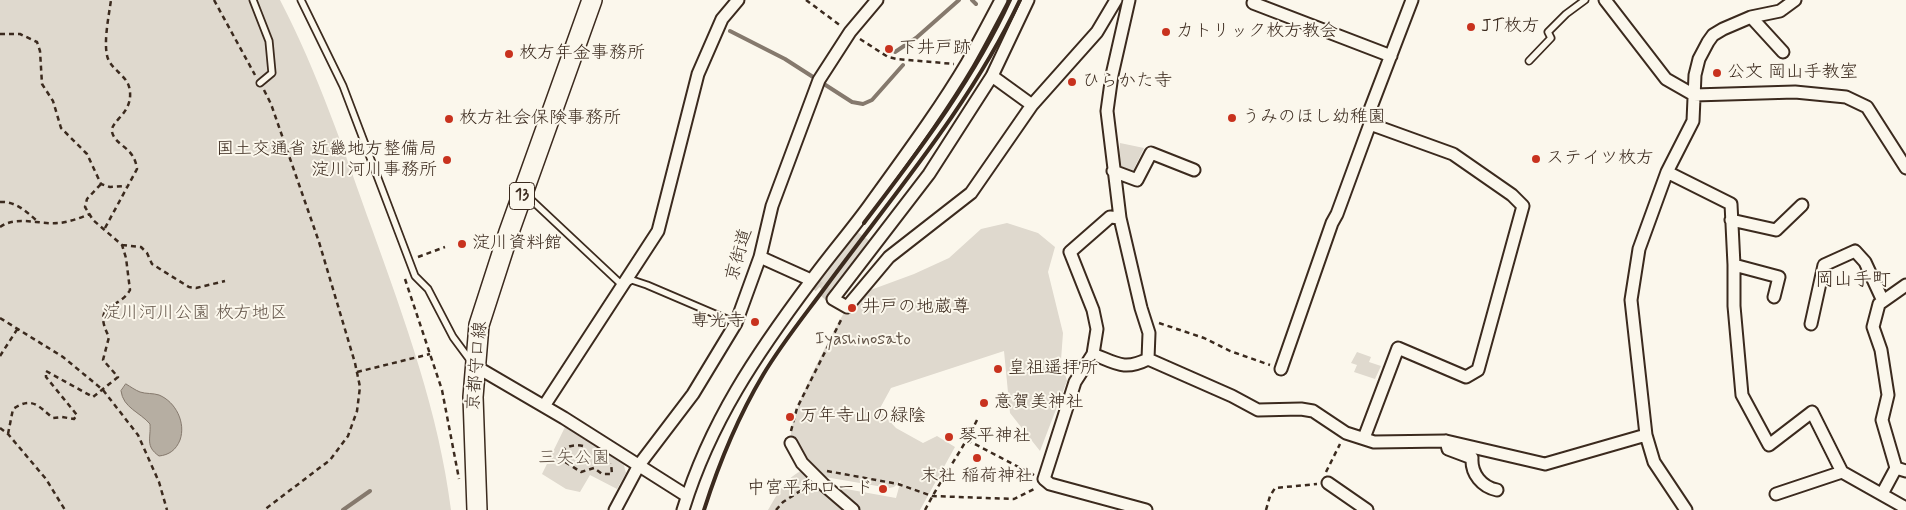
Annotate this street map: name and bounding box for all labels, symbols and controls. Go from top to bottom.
place label: JT枚方 [1481,16,1540,38]
place label: カトリック枚方教会 [1176,21,1338,43]
marker: JT枚方 [1465,21,1477,33]
marker: カトリック枚方教会 [1160,26,1172,38]
place label: 下井戸跡 [899,38,971,60]
place label: 枚方年金事務所 [519,43,645,65]
marker: 下井戸跡 [883,43,895,55]
marker: 枚方年金事務所 [503,48,515,60]
place label: 公文 岡山手教室 [1727,62,1858,84]
marker: 公文 岡山手教室 [1711,67,1723,79]
place label: ひらかた寺 [1082,71,1172,93]
marker: ひらかた寺 [1066,76,1078,88]
place label: うみのほし幼稚園 [1242,107,1386,129]
place label: 枚方社会保険事務所 [459,108,621,130]
marker: うみのほし幼稚園 [1226,112,1238,124]
marker: 枚方社会保険事務所 [443,113,455,125]
place label: 国土交通省 近畿地方整備局 淀川河川事務所 [216,139,437,182]
place label: ステイツ枚方 [1546,148,1654,170]
marker: ステイツ枚方 [1530,153,1542,165]
marker: 国土交通省 近畿地方整備局 淀川河川事務所 [441,154,453,166]
road number: 13 [510,182,534,210]
street label: 京街道 [722,226,758,284]
place label: 淀川資料館 [472,233,562,255]
marker: 淀川資料館 [456,238,468,250]
district label: 岡山手町 [1815,270,1891,292]
place label: 井戸の地蔵尊 [862,297,970,319]
marker: 井戸の地蔵尊 [846,302,858,314]
park label: 淀川河川公園 枚方地区 [103,303,287,325]
place label: 専光寺 [691,311,745,333]
marker: 専光寺 [749,316,761,328]
street label: 京都守口線 [463,320,493,412]
park label: Iyashinosato [815,329,911,351]
place label: 皇祖遥拝所 [1008,358,1098,380]
marker: 皇祖遥拝所 [992,363,1004,375]
place label: 意賀美神社 [994,392,1084,414]
marker: 意賀美神社 [978,397,990,409]
place label: 万年寺山の緑陰 [800,406,926,428]
marker: 万年寺山の緑陰 [784,411,796,423]
place label: 琴平神社 [959,426,1031,448]
marker: 琴平神社 [943,431,955,443]
park label: 三矢公園 [538,448,610,470]
marker: 末社 稲荷神社 [971,452,983,464]
place label: 末社 稲荷神社 [921,466,1033,488]
place label: 中宮平和ロード [747,478,873,500]
marker: 中宮平和ロード [877,483,889,495]

